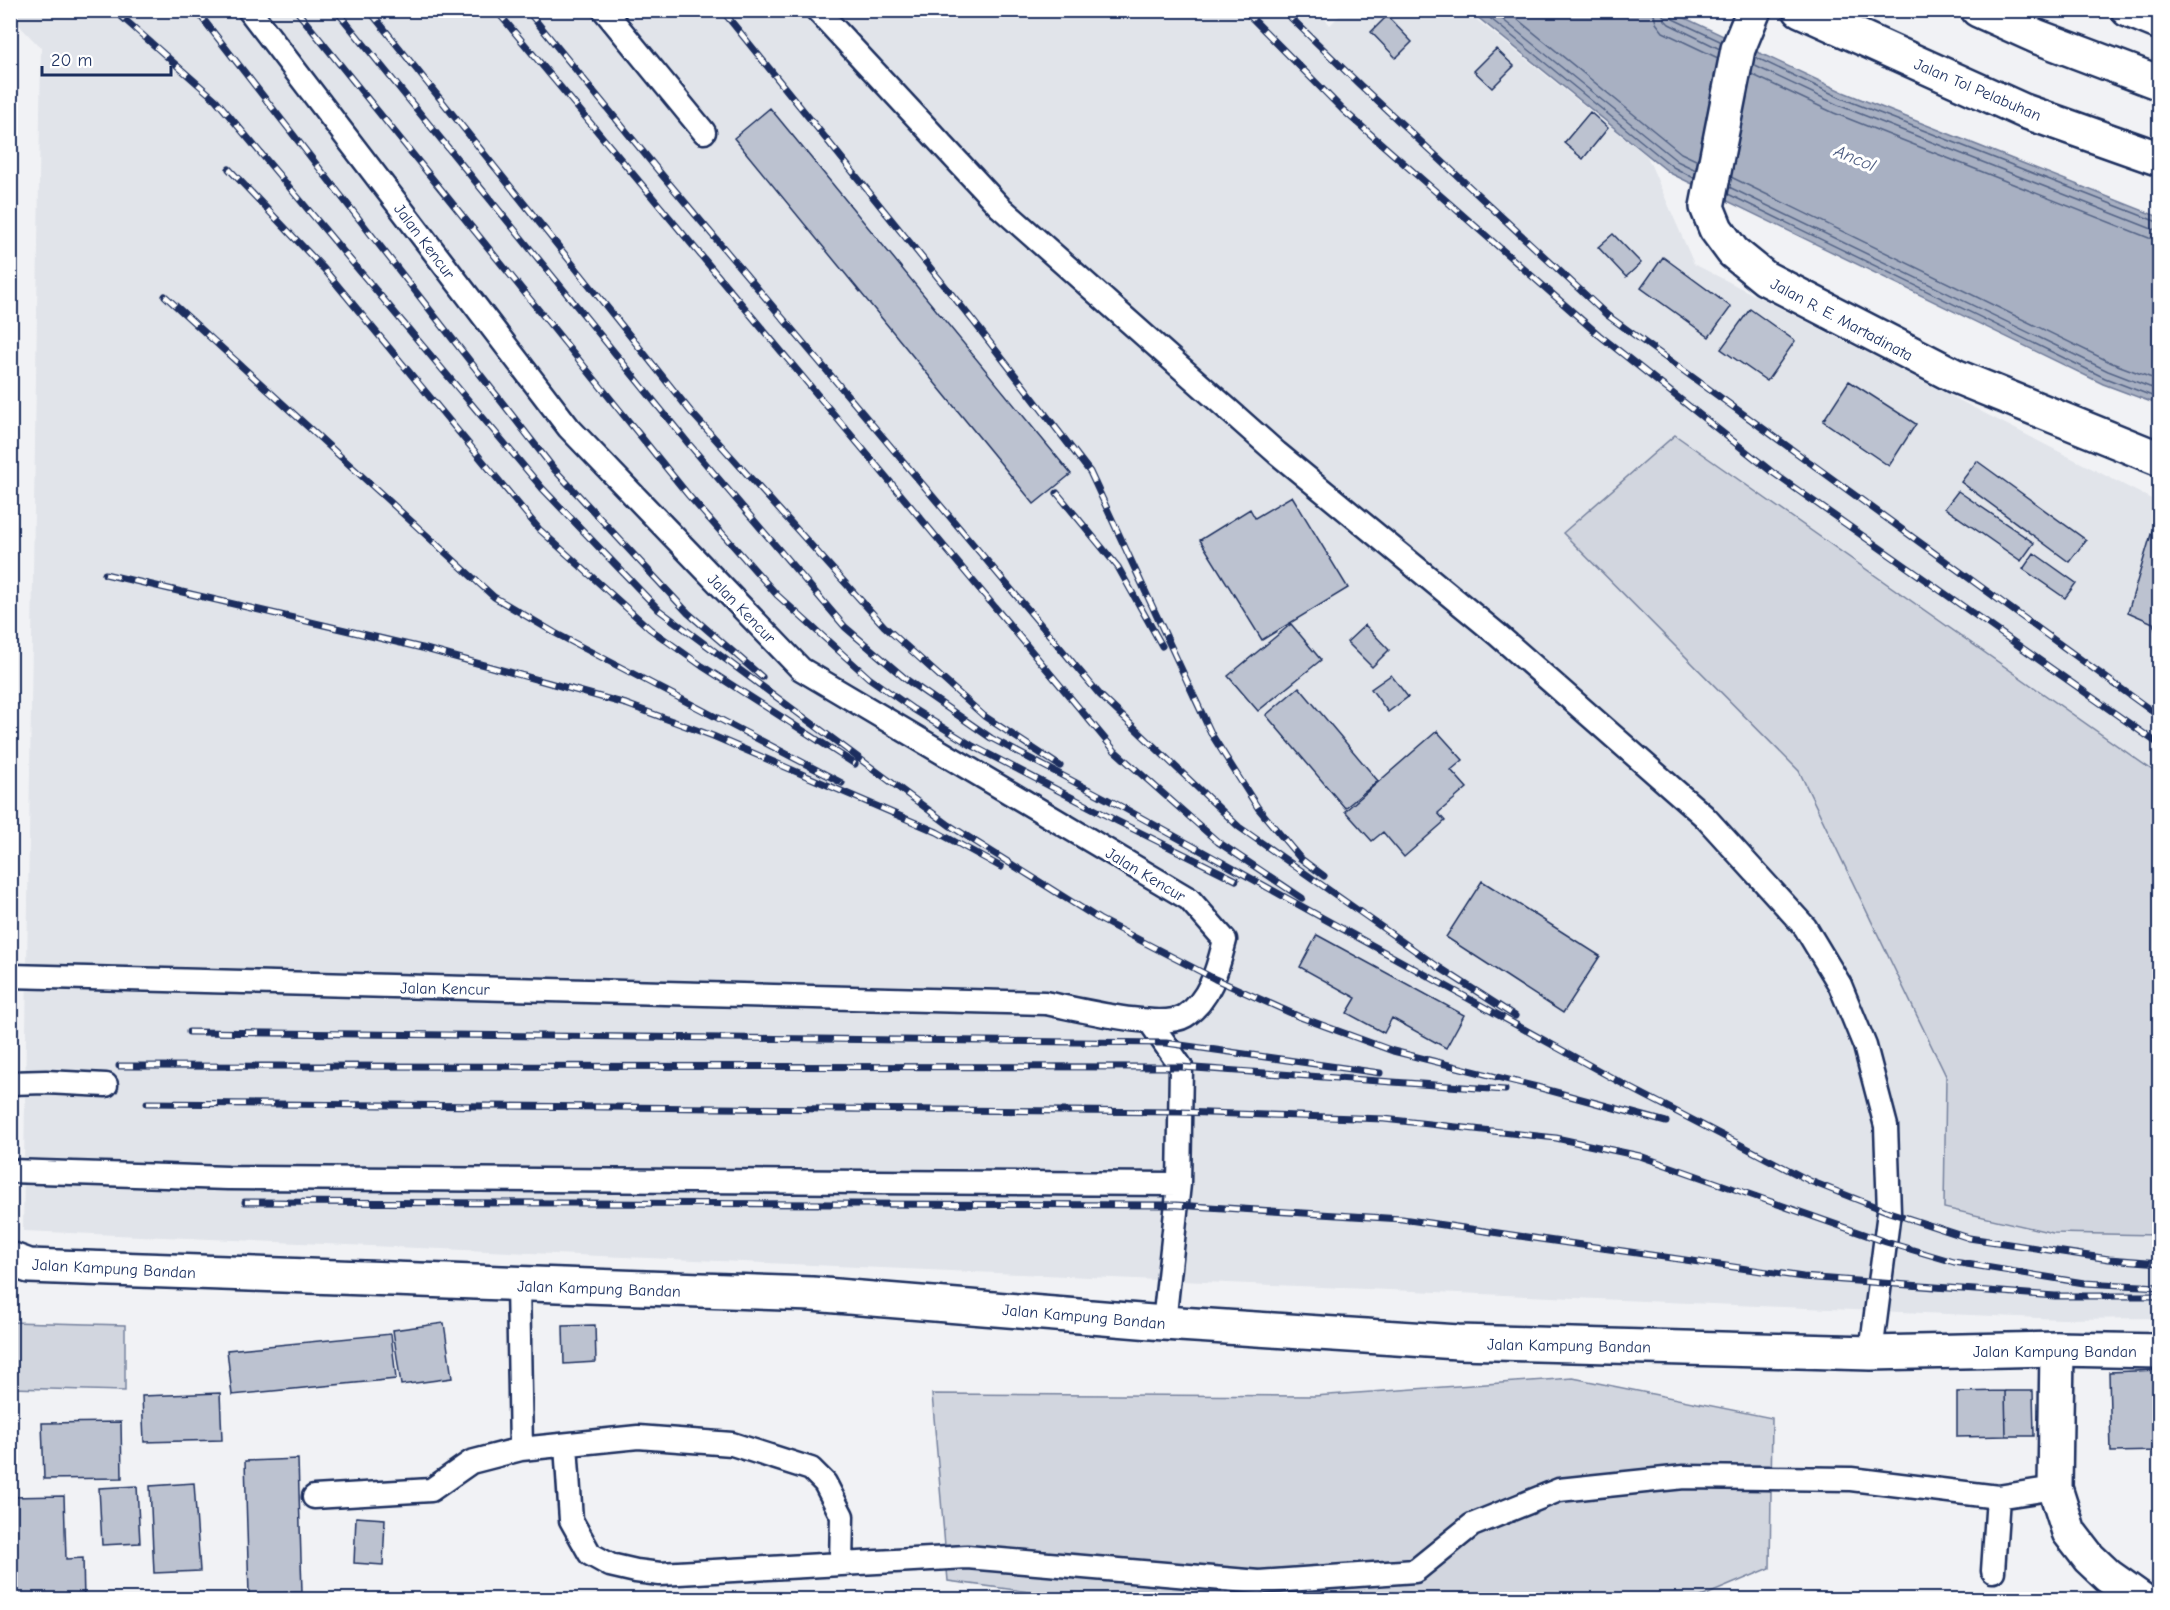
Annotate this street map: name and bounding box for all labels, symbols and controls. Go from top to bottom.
scale bar [42,39,171,77]
text: 20 m [51,50,92,71]
street label: Jalan Tol Pelabuhan [1911,55,2044,125]
water label: Ancol [1830,140,1880,177]
street label: Jalan Kencur [390,200,459,283]
street label: Jalan R. E. Martadinata [1767,275,1916,365]
street label: Jalan Kencur [704,570,779,648]
street label: Jalan Kencur [1102,844,1189,906]
street label: Jalan Kencur [400,979,491,999]
street label: Jalan Kampung Bandan [32,1256,196,1282]
street label: Jalan Kampung Bandan [517,1277,681,1301]
street label: Jalan Kampung Bandan [1001,1301,1166,1333]
street label: Jalan Kampung Bandan [1487,1336,1651,1356]
street label: Jalan Kampung Bandan [1973,1343,2137,1361]

